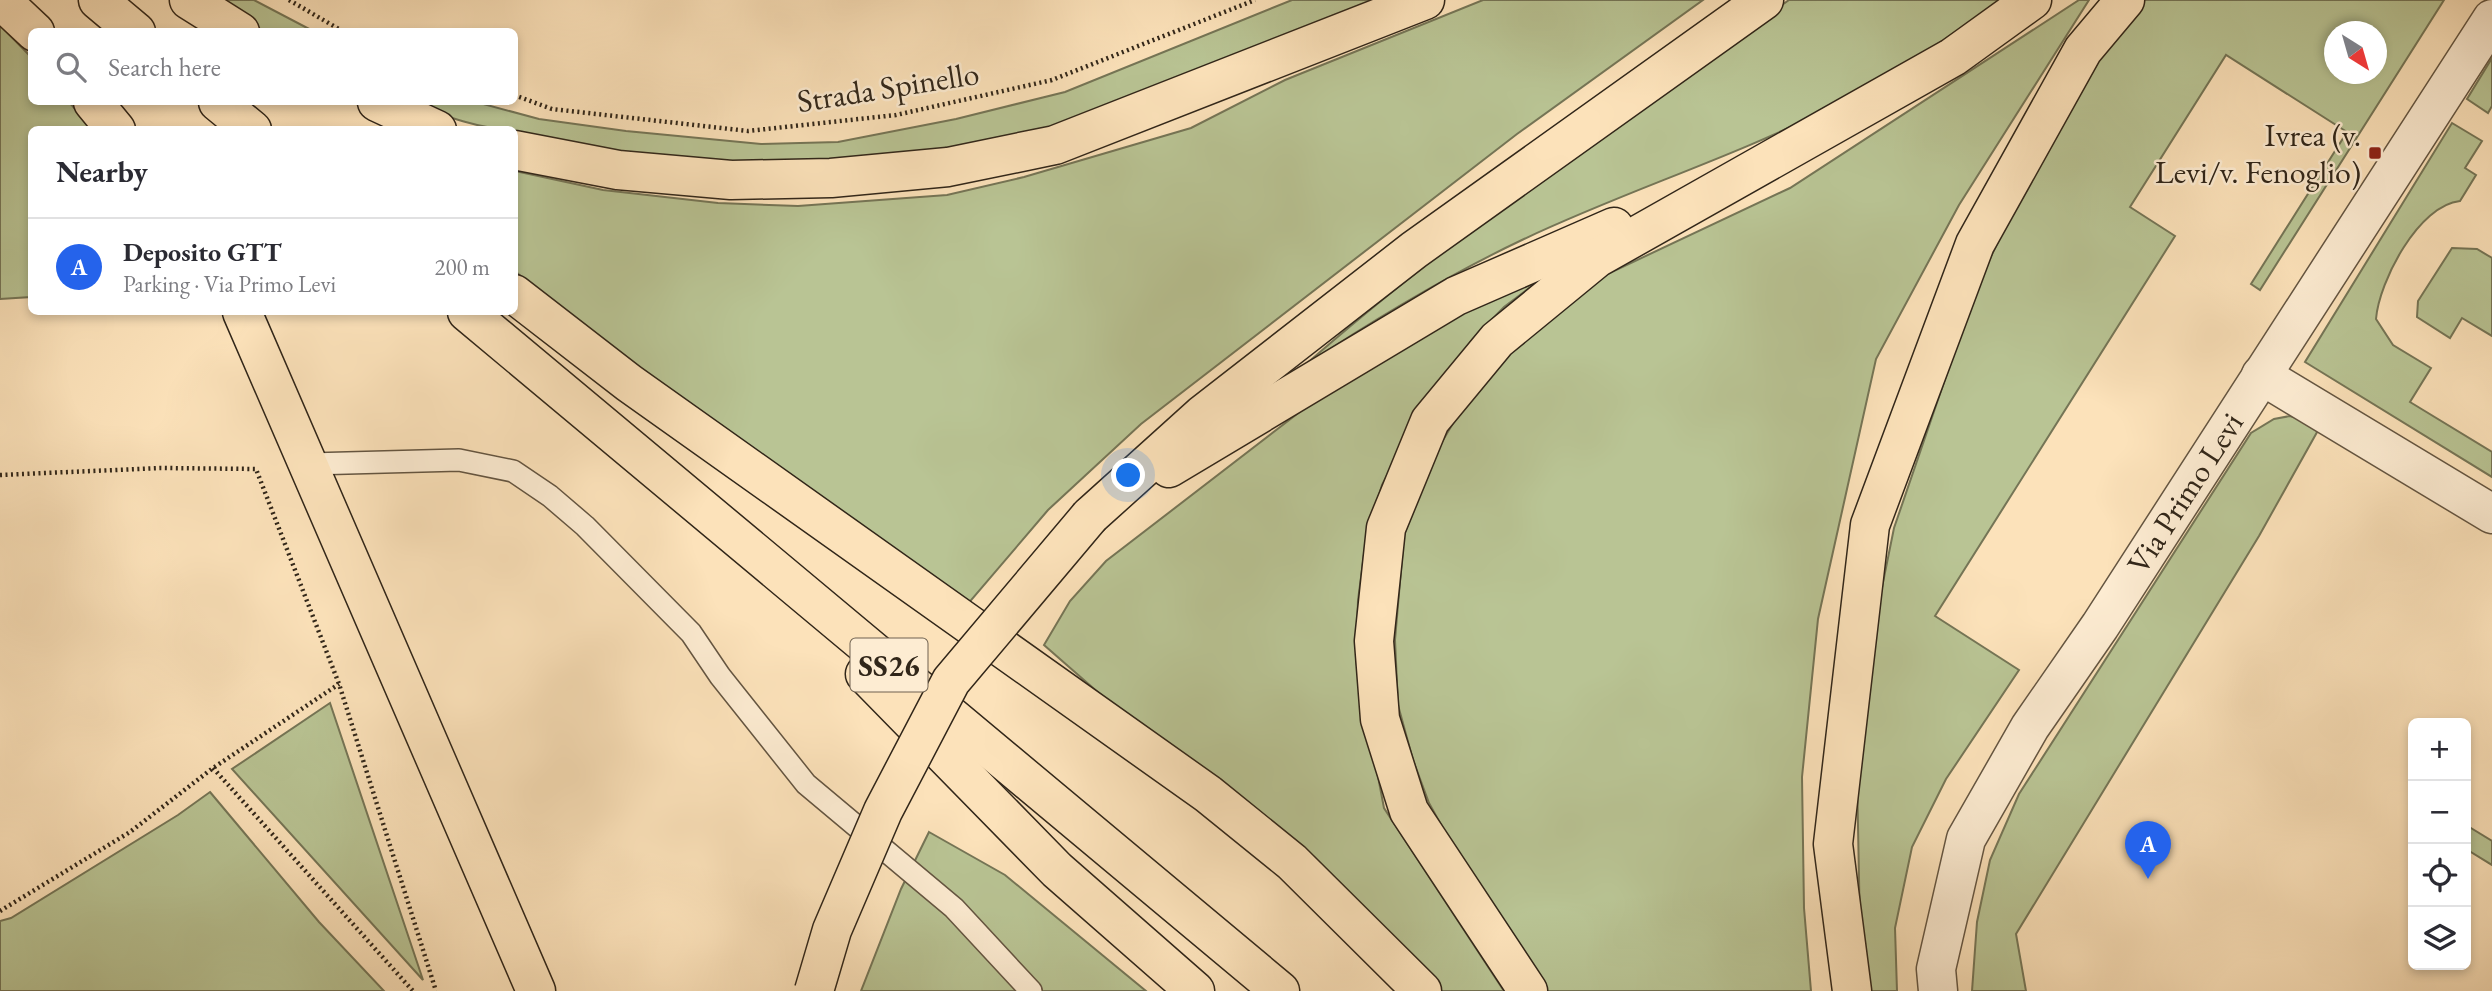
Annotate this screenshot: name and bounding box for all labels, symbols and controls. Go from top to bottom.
north arrow [2324,21,2387,84]
search box [28,28,518,105]
icon: search [52,48,90,86]
text: Search here [108,50,221,84]
street label: Strada Spinello [794,52,982,122]
place label: Ivrea (v. Levi/v. Fenoglio) [2155,114,2361,193]
marker: Ivrea (v. Levi/v. Fenoglio) [2367,145,2383,161]
text: Nearby [56,152,148,191]
text: Deposito GTT [123,235,281,269]
text: A [71,252,87,282]
text: 200 m [434,252,490,282]
text: Parking · Via Primo Levi [123,269,336,299]
street label: Via Primo Levi [2117,404,2253,582]
your location [1111,458,1145,492]
road number: SS26 [850,638,928,692]
map controls [2408,718,2471,970]
button: + [2408,718,2471,781]
button: − [2408,781,2471,844]
pin: A [2125,821,2171,879]
button: locate [2408,844,2471,907]
button: layers [2408,907,2471,970]

